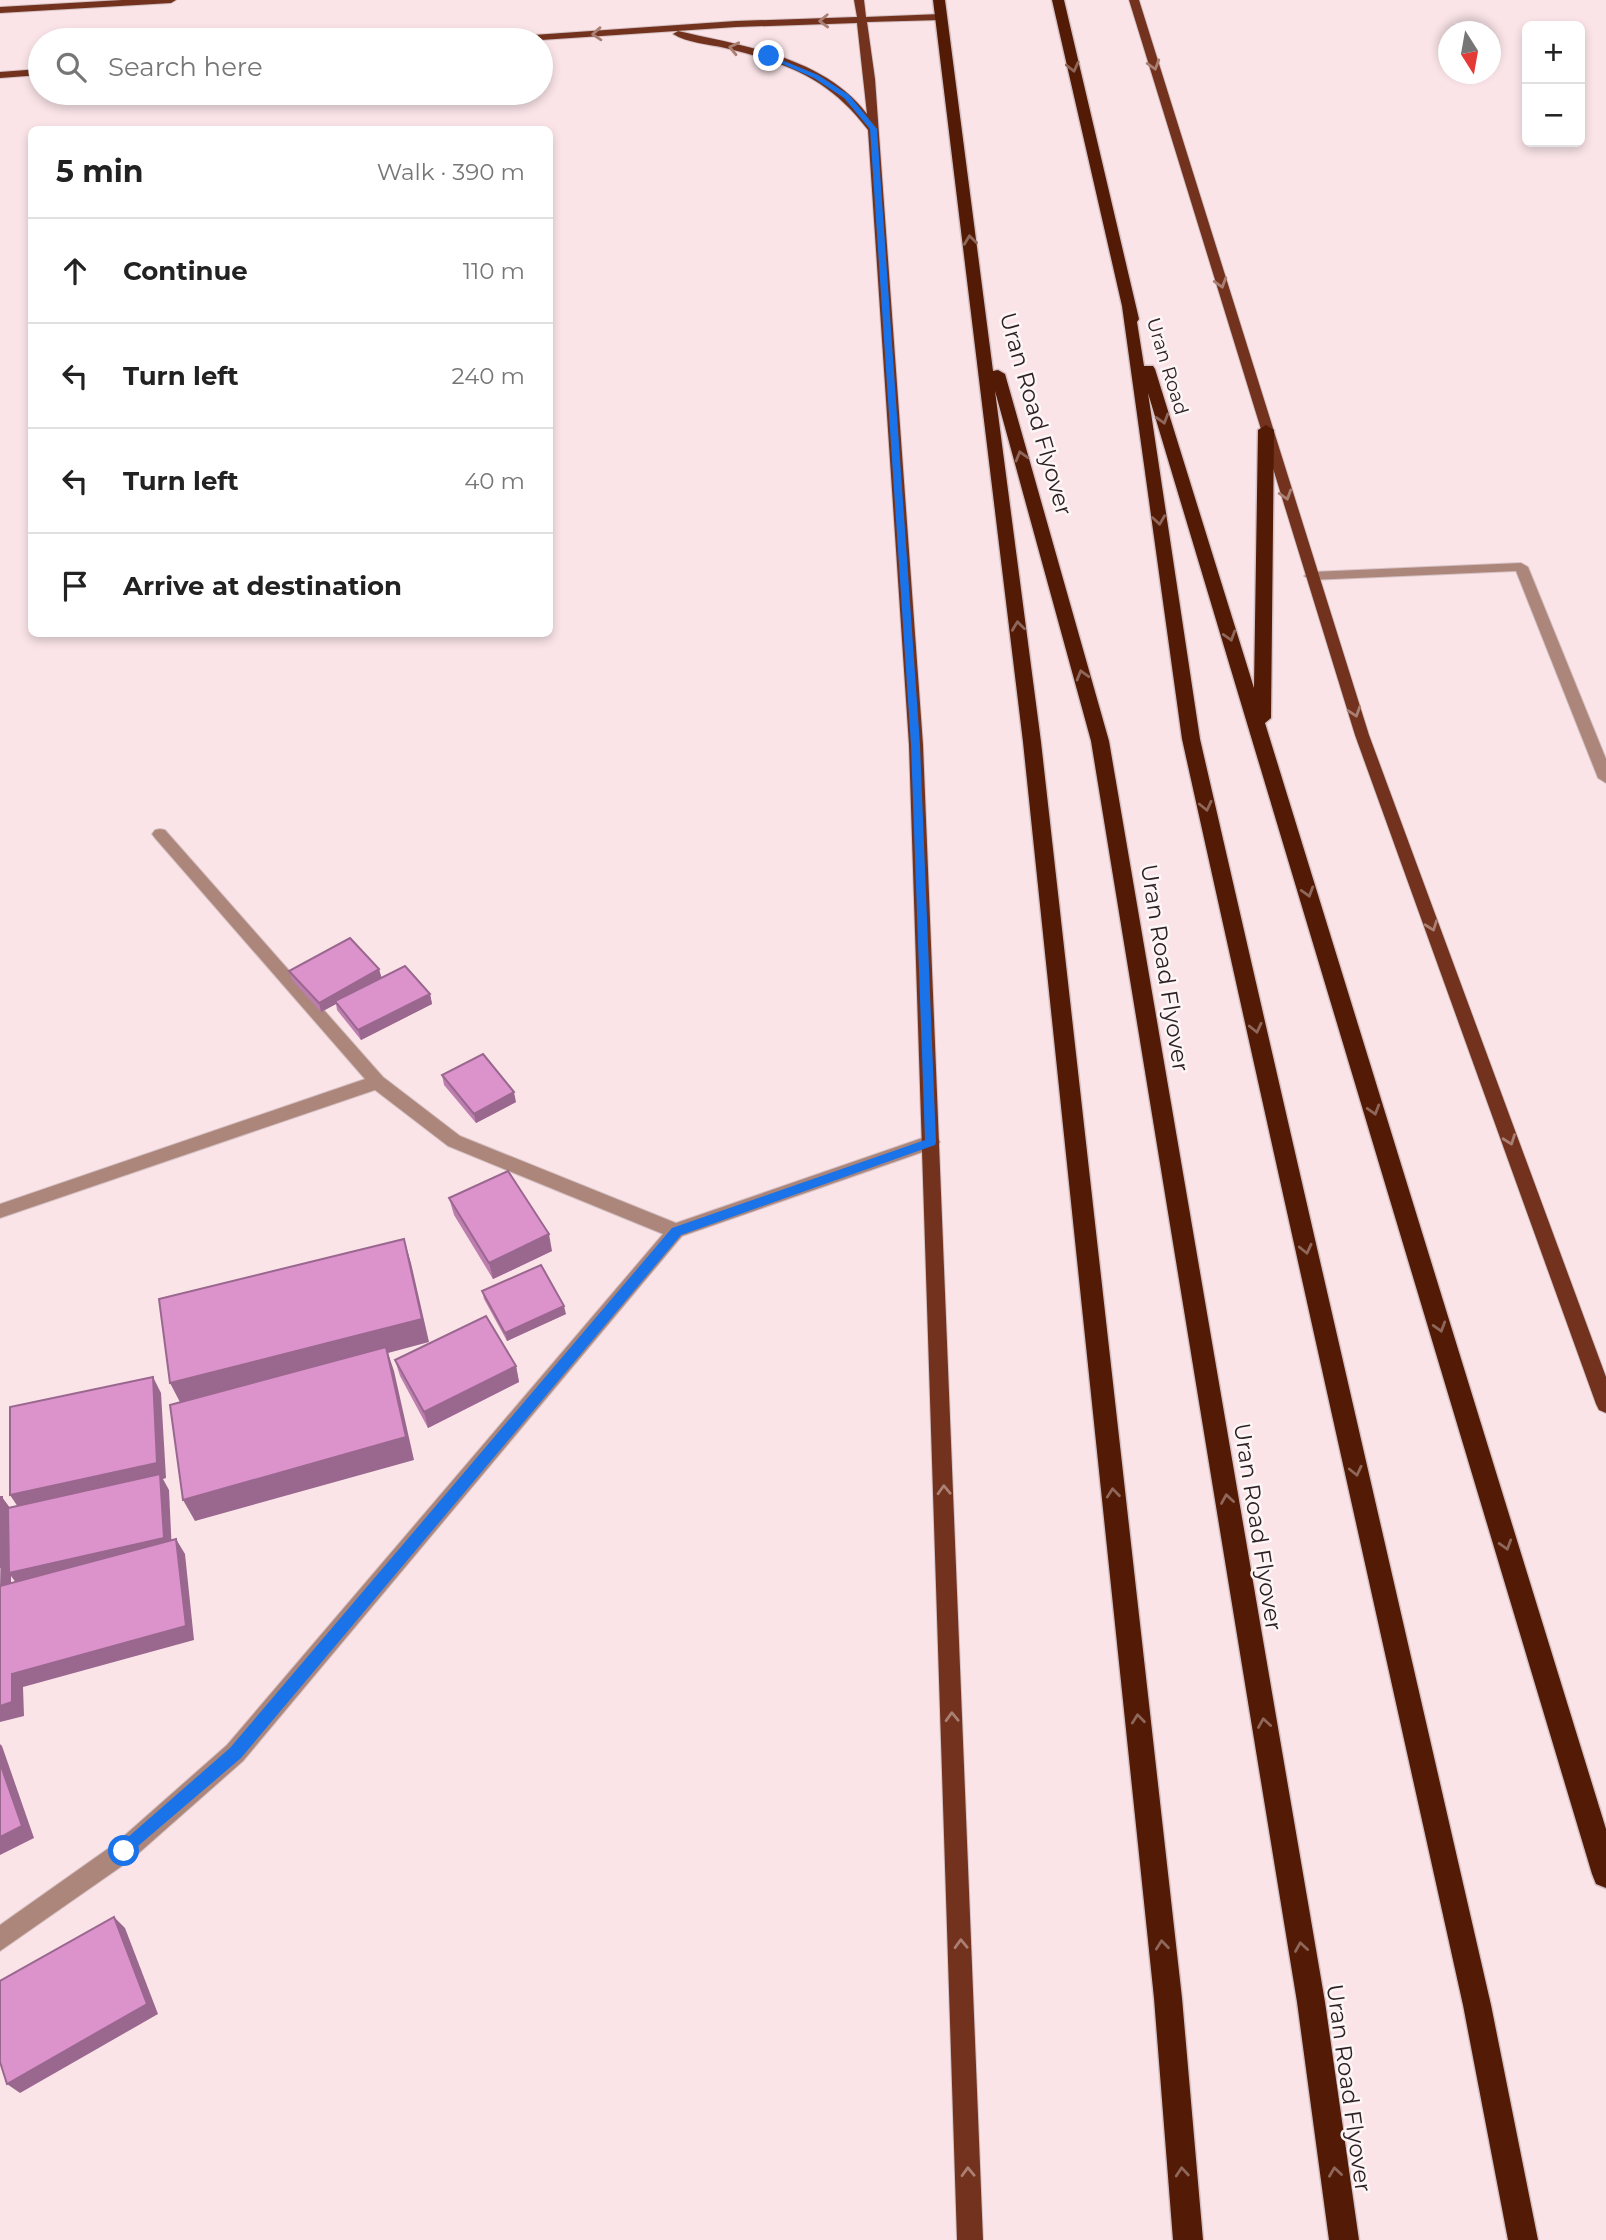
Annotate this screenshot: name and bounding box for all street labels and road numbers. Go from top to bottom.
street label: Uran Road Flyover [994,309,1078,519]
street label: Uran Road [1142,315,1193,418]
street label: Uran Road Flyover [1135,862,1195,1074]
street label: Uran Road Flyover [1228,1421,1288,1633]
street label: Uran Road Flyover [1321,1982,1377,2194]

